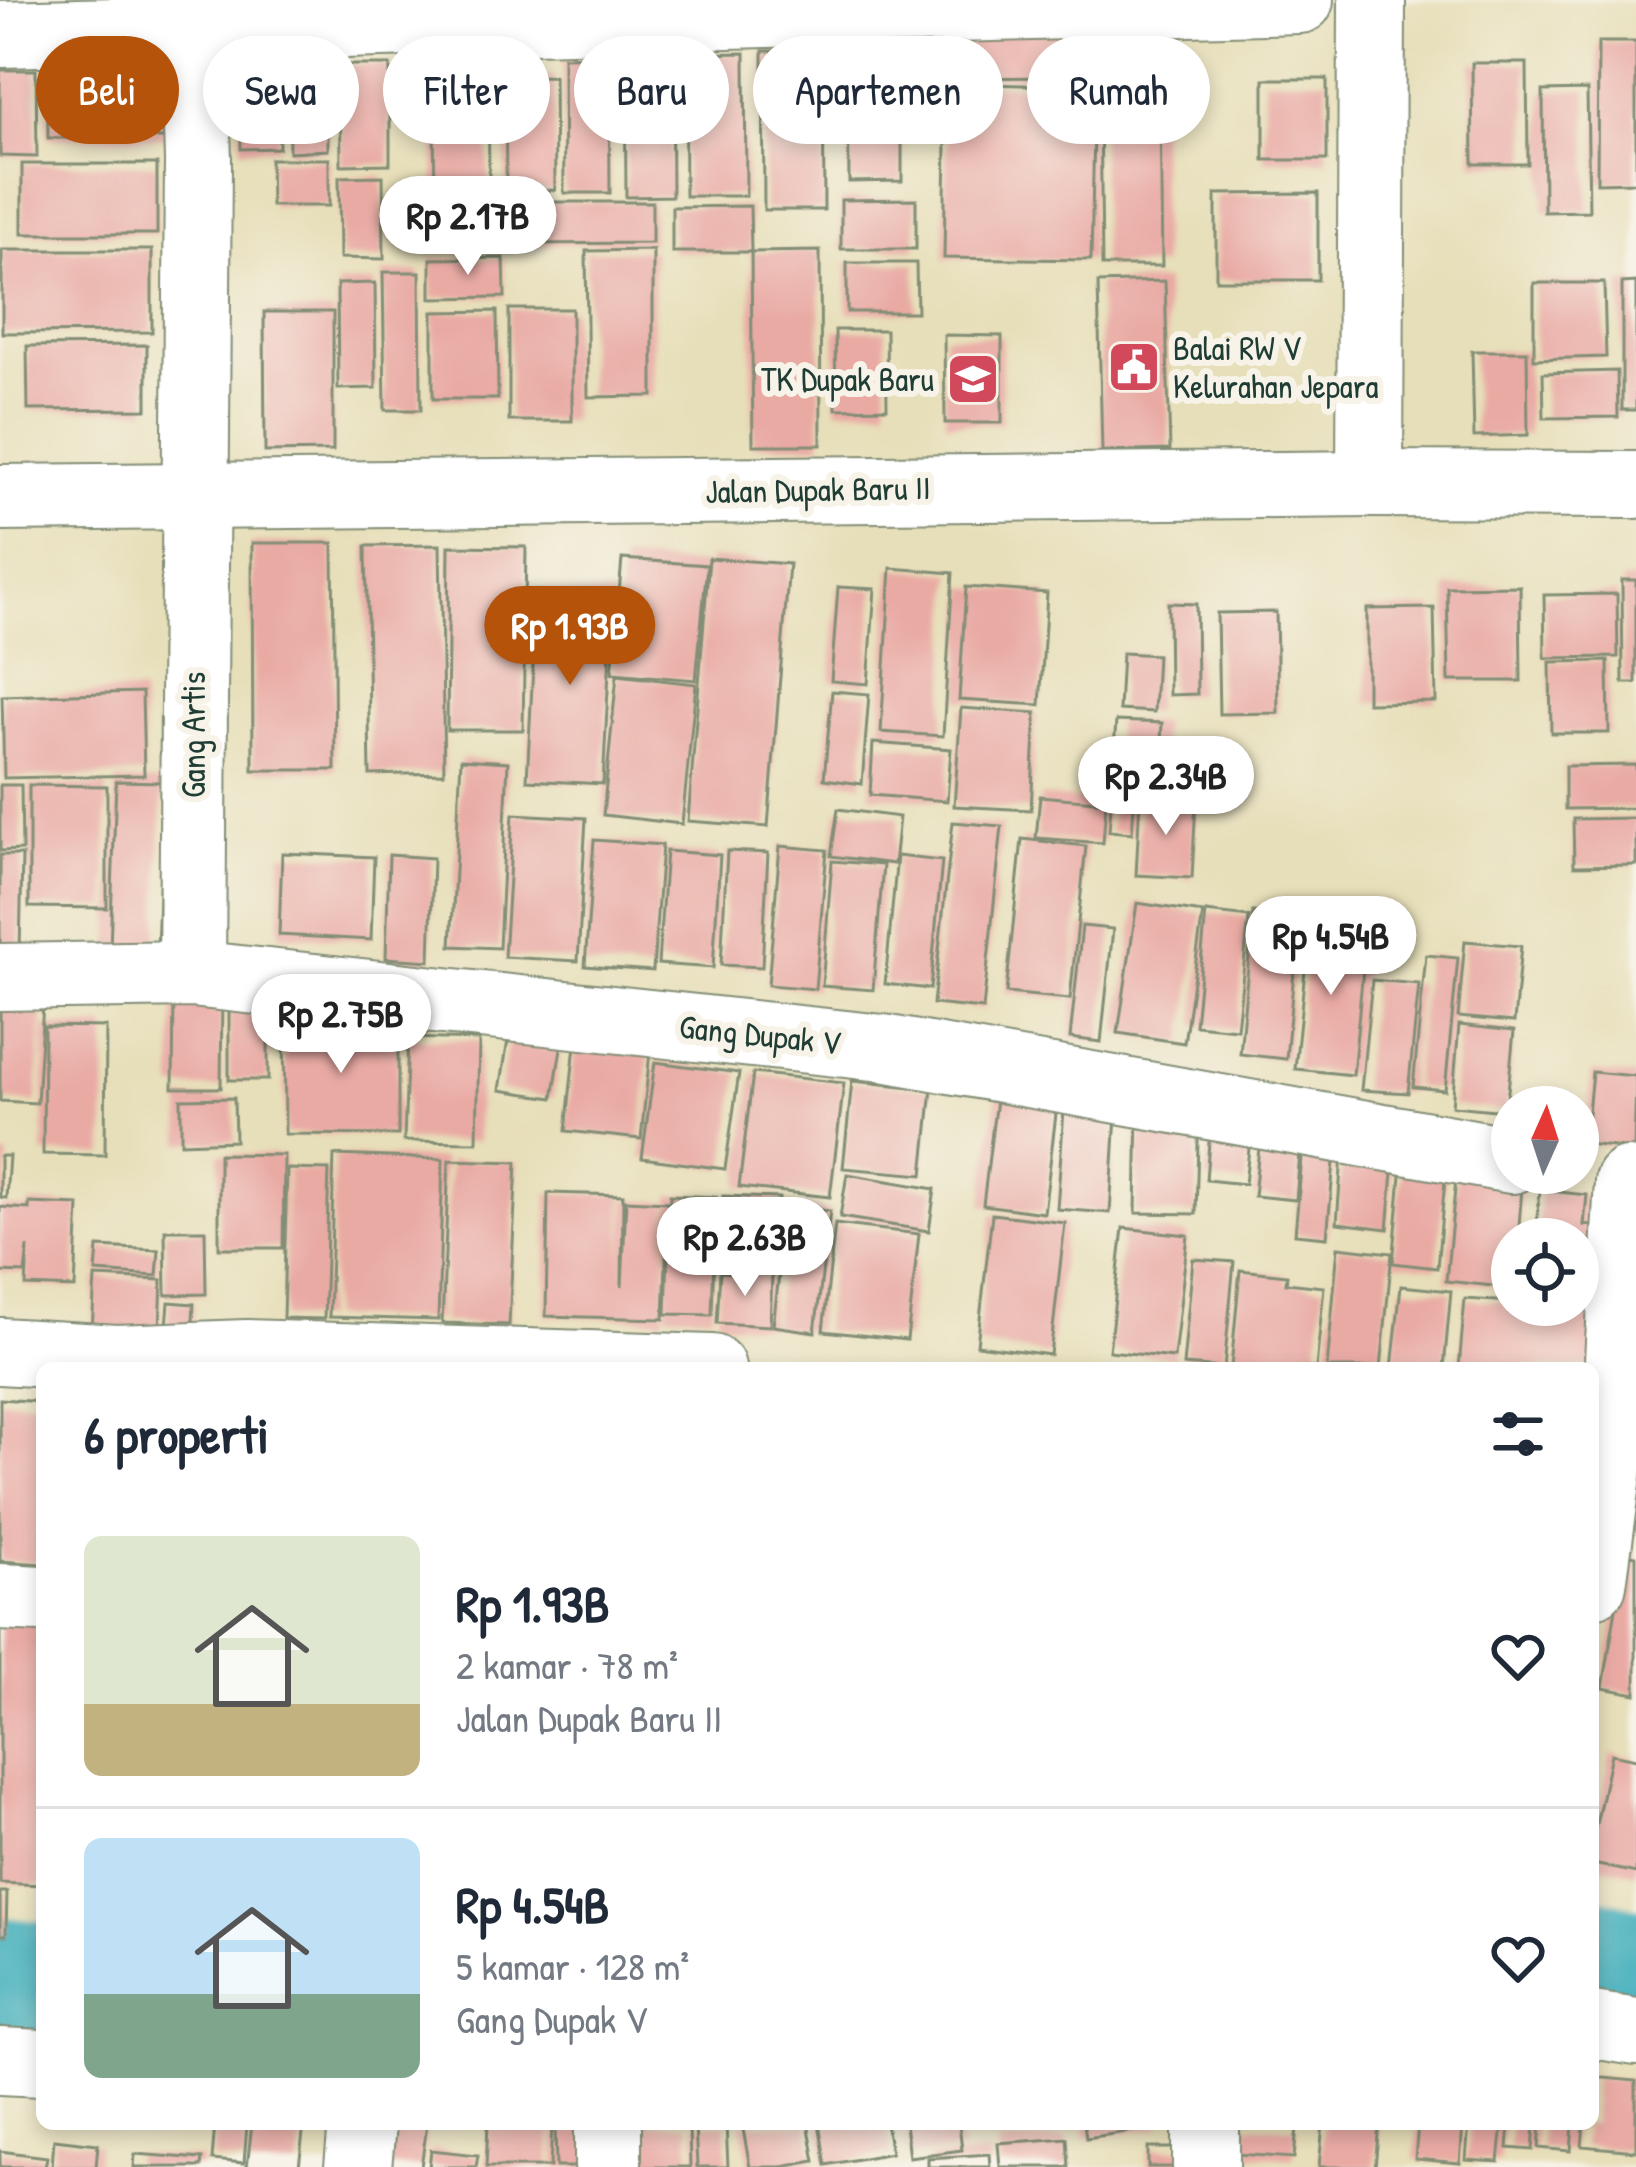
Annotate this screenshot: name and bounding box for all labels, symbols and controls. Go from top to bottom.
chip: Beli [36,36,179,144]
chip: Sewa [203,36,359,144]
chip: Filter [383,36,550,144]
chip: Baru [574,36,729,144]
chip: Apartemen [753,36,1003,144]
chip: Rumah [1027,36,1210,144]
pin: Rp 2.17B [344,176,592,278]
text: Rp 2.17B [406,188,530,241]
place label: Balai RW V Kelurahan Jepara [1173,326,1378,409]
public building icon: Balai RW V Kelurahan Jepara [1106,339,1162,395]
school or university icon: TK Dupak Baru [945,351,1001,407]
place label: TK Dupak Baru [761,357,934,402]
street label: Jalan Dupak Baru II [705,465,931,514]
pin: Rp 1.93B [446,586,694,688]
text: Rp 1.93B [511,598,629,651]
street label: Gang Artis [171,672,216,798]
pin: Rp 2.34B [1042,736,1290,838]
text: Rp 2.34B [1105,748,1227,801]
pin: Rp 4.54B [1207,896,1455,998]
text: Rp 4.54B [1272,908,1390,961]
pin: Rp 2.75B [217,974,465,1076]
text: Rp 2.75B [278,986,404,1039]
street label: Gang Dupak V [677,1004,843,1065]
north arrow [1491,1086,1599,1194]
map controls [1491,1086,1599,1326]
pin: Rp 2.63B [621,1197,869,1299]
text: Rp 2.63B [684,1209,806,1262]
button: locate [1491,1218,1599,1326]
text: 6 properti [84,1400,269,1469]
icon: filters [1485,1401,1551,1467]
text: Rp 1.93B [456,1569,610,1638]
icon: home [180,1584,324,1728]
icon: heart [1485,1623,1551,1689]
text: 2 kamar · 78 m² [456,1638,678,1691]
text: Jalan Dupak Baru II [456,1691,722,1744]
text: Rp 4.54B [456,1870,609,1939]
icon: home [180,1886,324,2030]
icon: heart [1485,1925,1551,1991]
text: 5 kamar · 128 m² [456,1939,689,1992]
text: Gang Dupak V [456,1992,647,2045]

